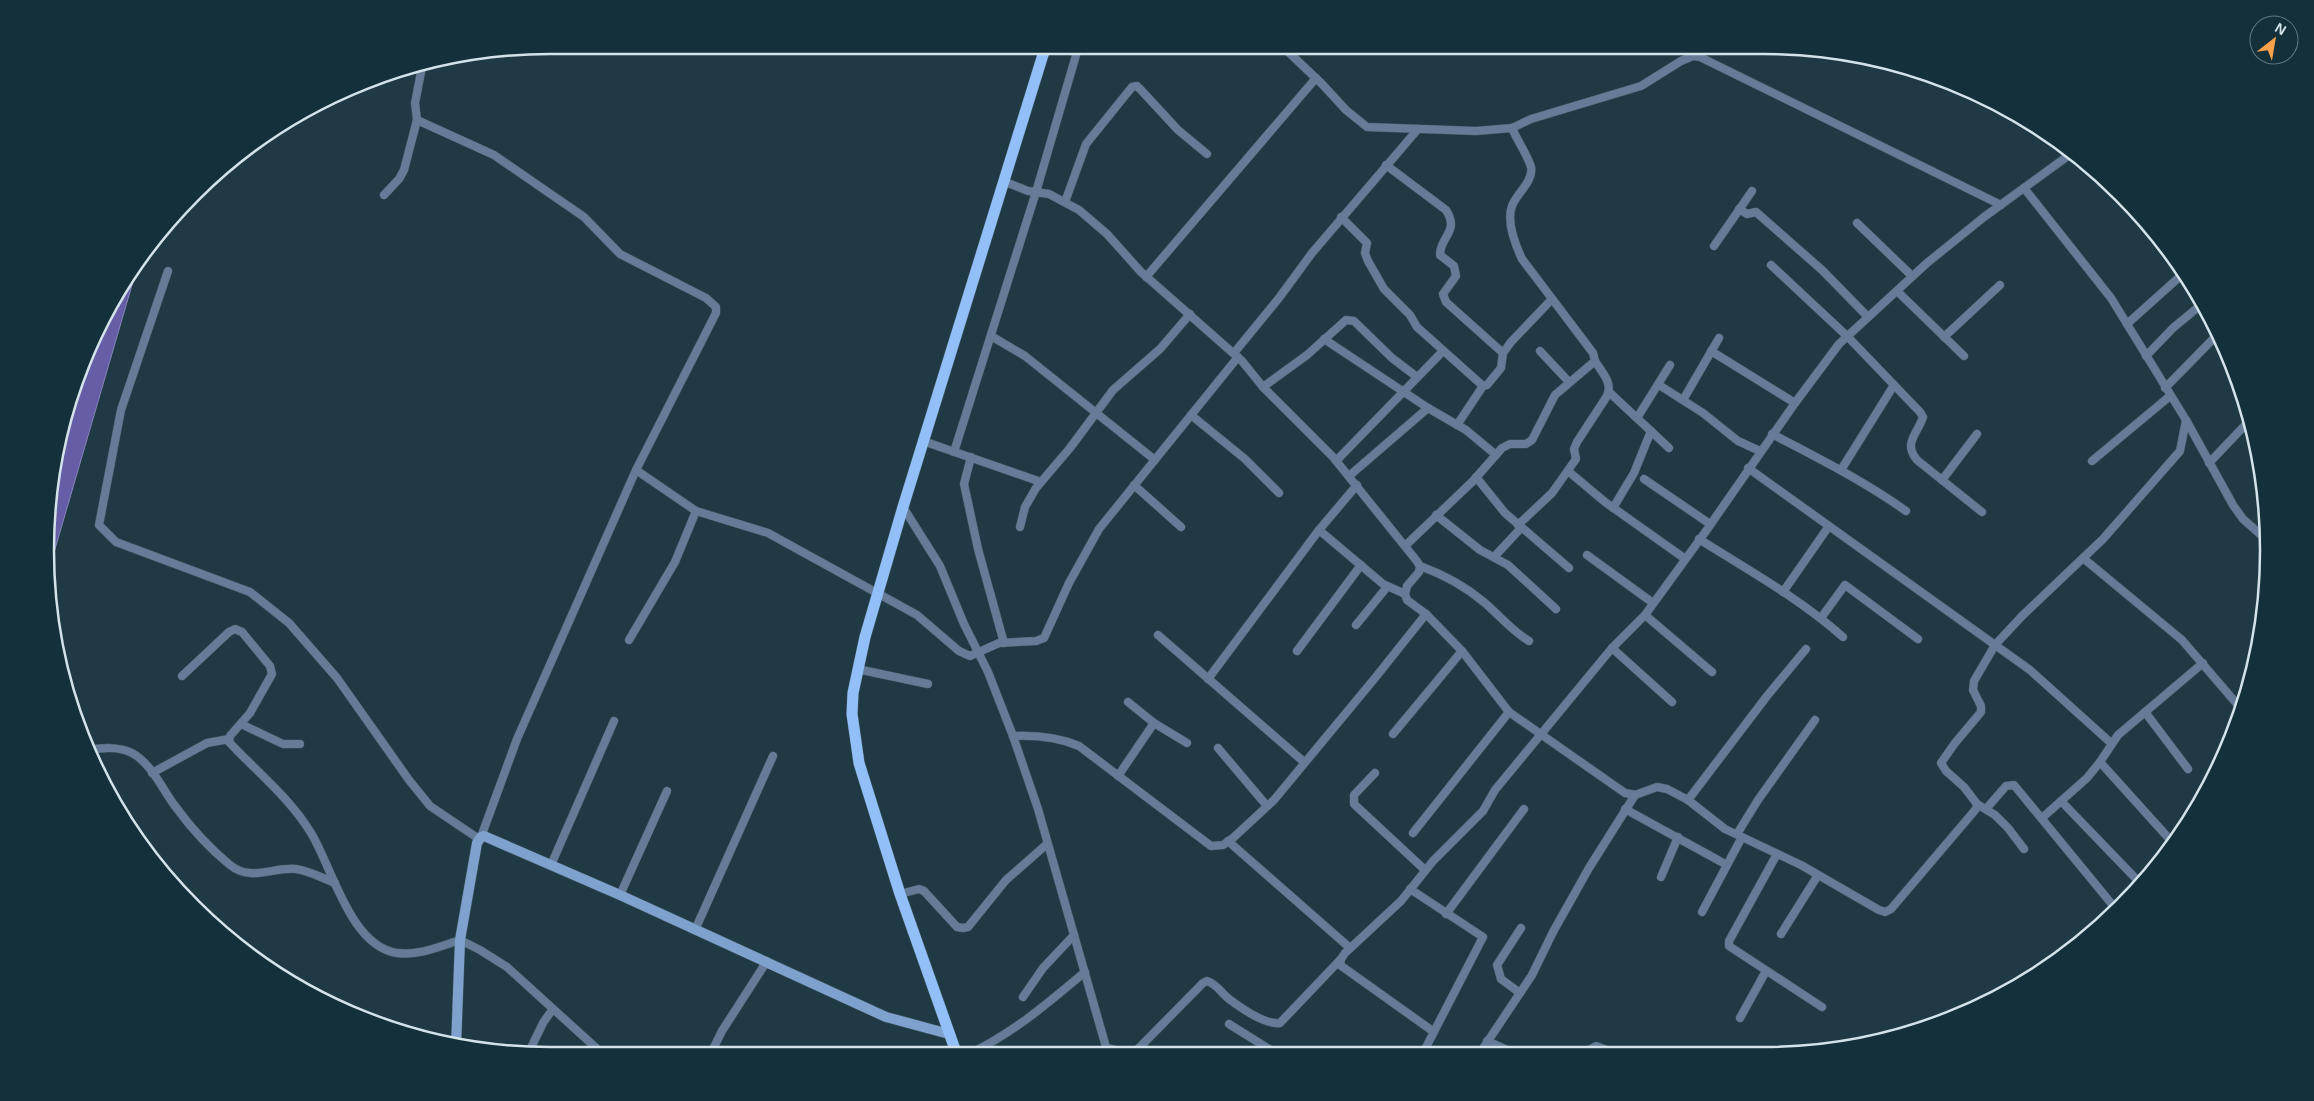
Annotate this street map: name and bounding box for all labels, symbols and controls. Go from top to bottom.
north arrow [2249,15,2299,65]
text: N [2272,19,2289,38]

